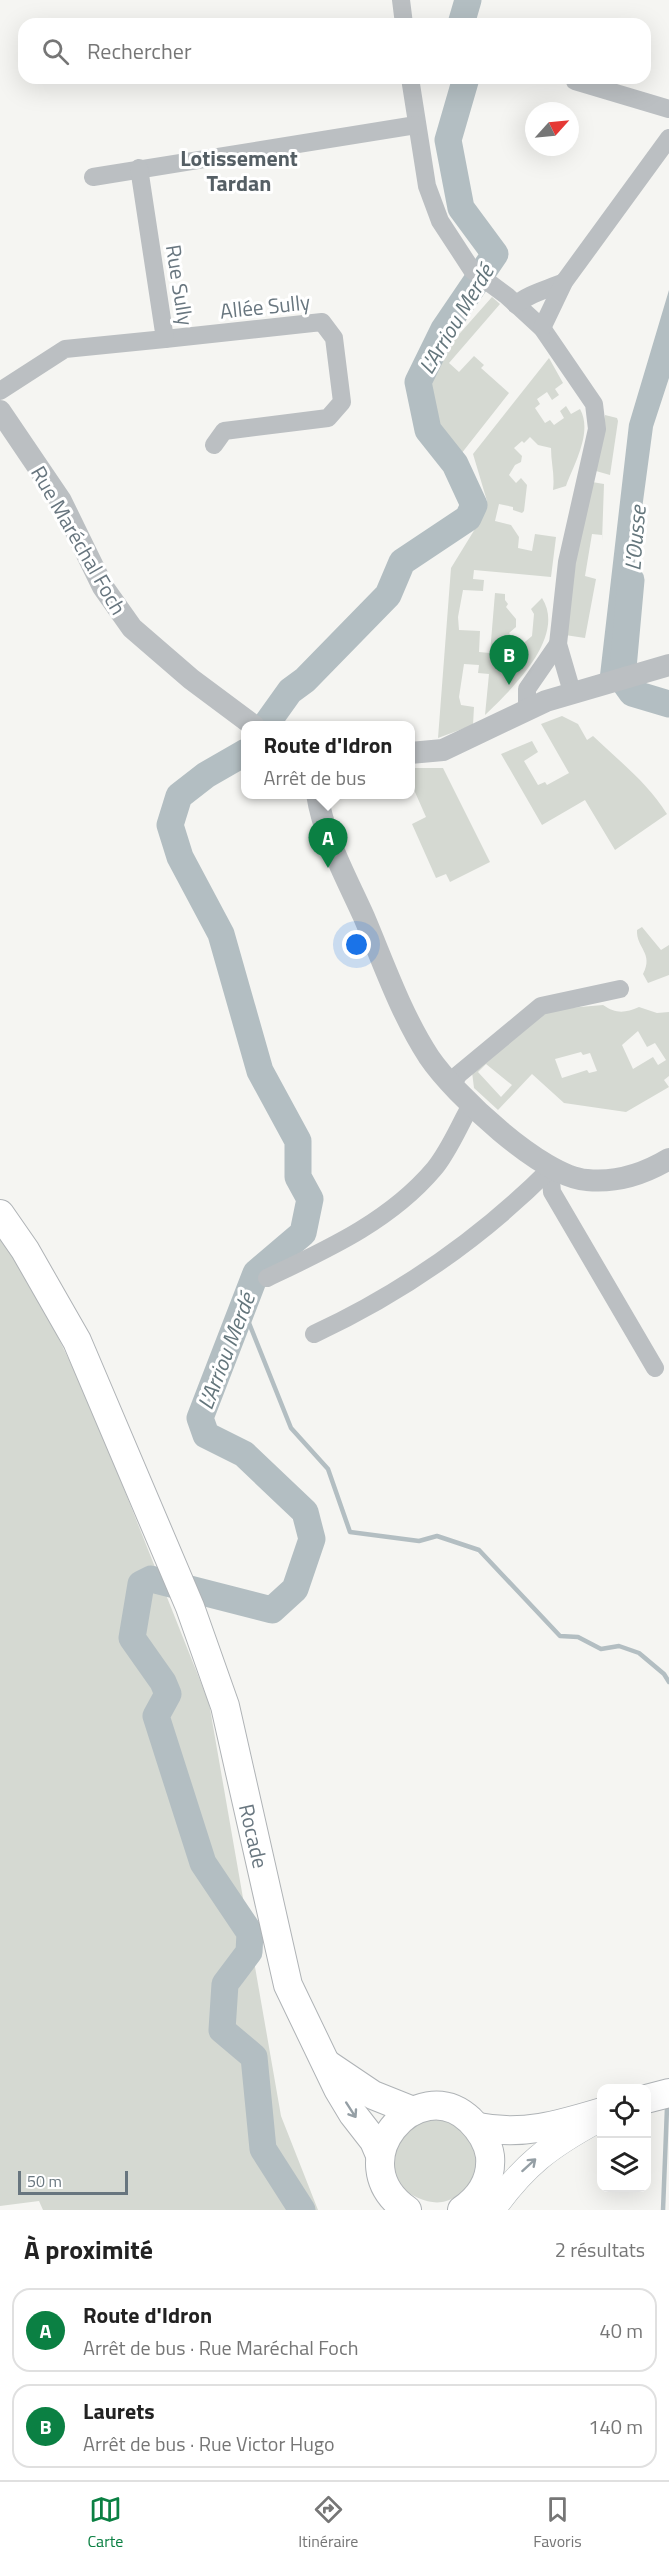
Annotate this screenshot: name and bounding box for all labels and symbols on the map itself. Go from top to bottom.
north arrow [525,102,579,156]
district label: Lotissement Tardan [180,141,298,200]
street label: Rue Sully [158,242,202,328]
water label: L'Arriou Merdé [410,256,503,380]
street label: Allée Sully [218,285,312,327]
street label: Rue Maréchal Foch [23,459,135,621]
water label: L'Ousse [615,502,655,572]
pin: B [490,636,528,685]
pin: A [308,818,348,868]
your location [342,930,371,959]
water label: L'Arriou Merdé [188,1286,264,1414]
street label: Rocade [231,1801,277,1871]
one-way arrow [345,2101,357,2118]
one-way arrow [521,2158,536,2172]
scale bar [18,2168,128,2196]

